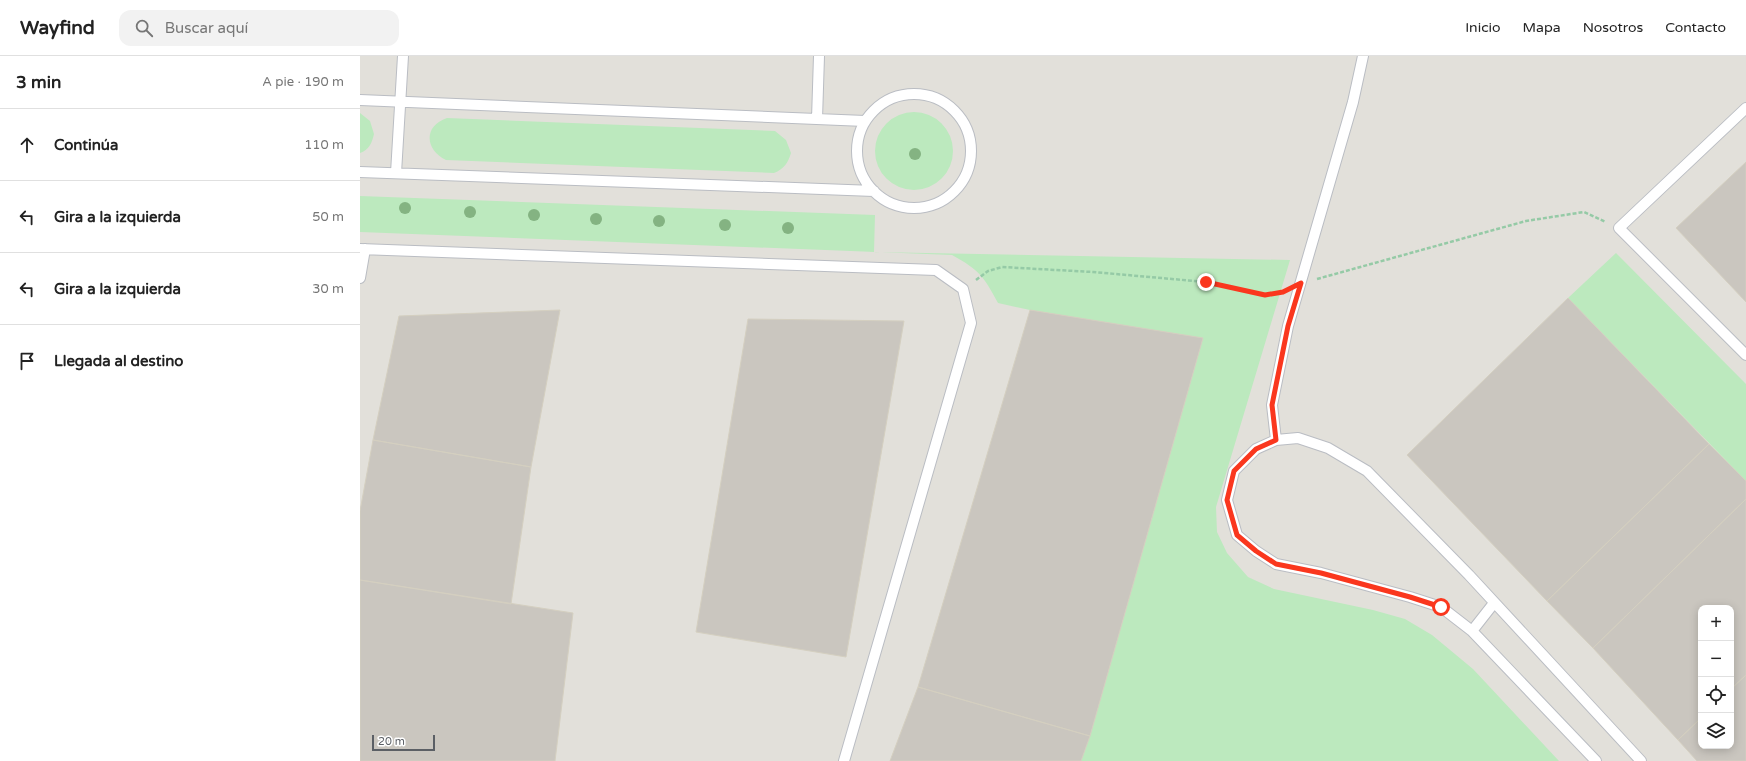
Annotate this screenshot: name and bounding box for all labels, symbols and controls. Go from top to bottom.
search box [119,10,399,46]
text: Wayfind [20,17,95,39]
icon: search [133,17,155,39]
text: Buscar aquí [165,19,248,37]
text: Inicio [1465,19,1501,36]
text: Mapa [1523,19,1561,36]
text: Nosotros [1583,19,1643,36]
text: Contacto [1665,19,1726,36]
text: 3 min [16,72,61,93]
text: A pie · 190 m [262,74,344,90]
icon: ahead [16,134,38,156]
text: Continúa [54,136,118,154]
text: 110 m [304,137,344,153]
icon: left [16,206,38,228]
text: Gira a la izquierda [54,208,181,226]
text: 50 m [312,209,344,225]
route end [1197,273,1215,291]
icon: left [16,278,38,300]
text: Gira a la izquierda [54,280,181,298]
text: 30 m [312,281,344,297]
icon: arrive [16,350,38,372]
text: Llegada al destino [54,352,183,370]
route start [1432,598,1450,616]
map controls [1698,605,1734,749]
button: + [1698,605,1734,641]
button: − [1698,641,1734,677]
button: locate [1698,677,1734,713]
button: layers [1698,713,1734,749]
scale bar [372,733,435,752]
text: 20 m [378,735,405,748]

